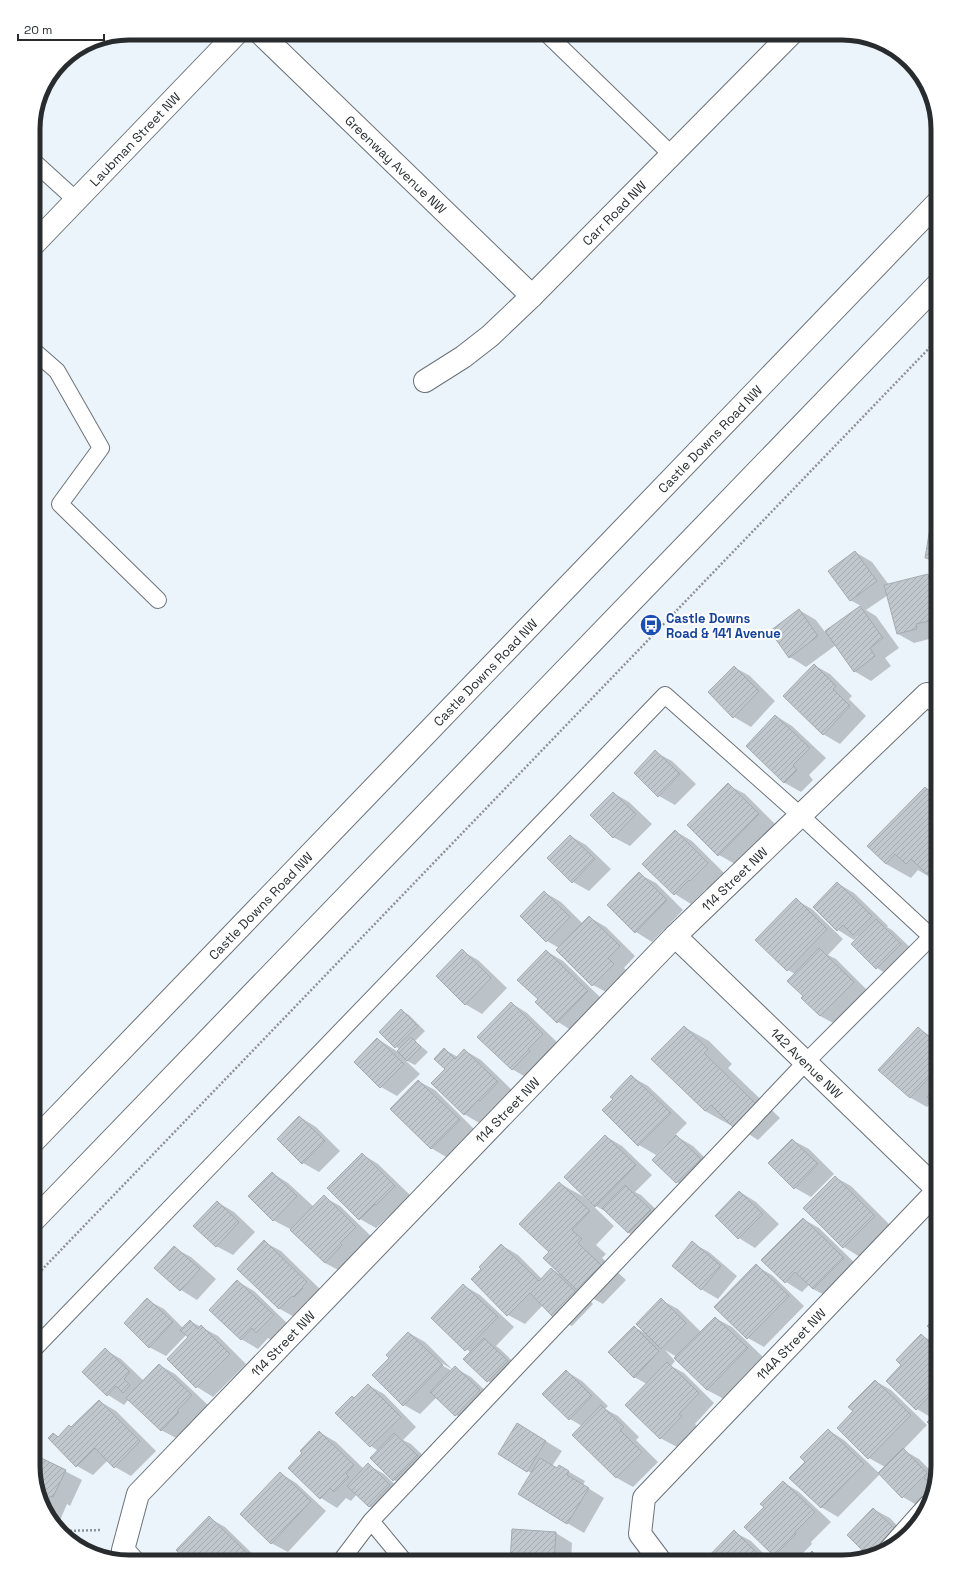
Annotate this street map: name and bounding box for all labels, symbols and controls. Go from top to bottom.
scale bar [18,16,104,42]
text: 20 m [24,22,52,38]
street label: Laubman Street NW [86,89,184,190]
street label: Greenway Avenue NW [341,112,450,218]
street label: Carr Road NW [579,177,650,249]
street label: Castle Downs Road NW [655,382,766,497]
place label: Castle Downs Road & 141 Avenue [666,610,781,642]
bus stop icon: Castle Downs Road & 141 Avenue [638,612,664,638]
street label: Castle Downs Road NW [430,615,541,730]
street label: 114 Street NW [698,844,771,915]
street label: Castle Downs Road NW [205,849,317,964]
street label: 142 Avenue NW [767,1025,846,1102]
street label: 114 Street NW [472,1074,544,1147]
street label: 114A Street NW [753,1305,830,1384]
street label: 114 Street NW [247,1307,319,1381]

